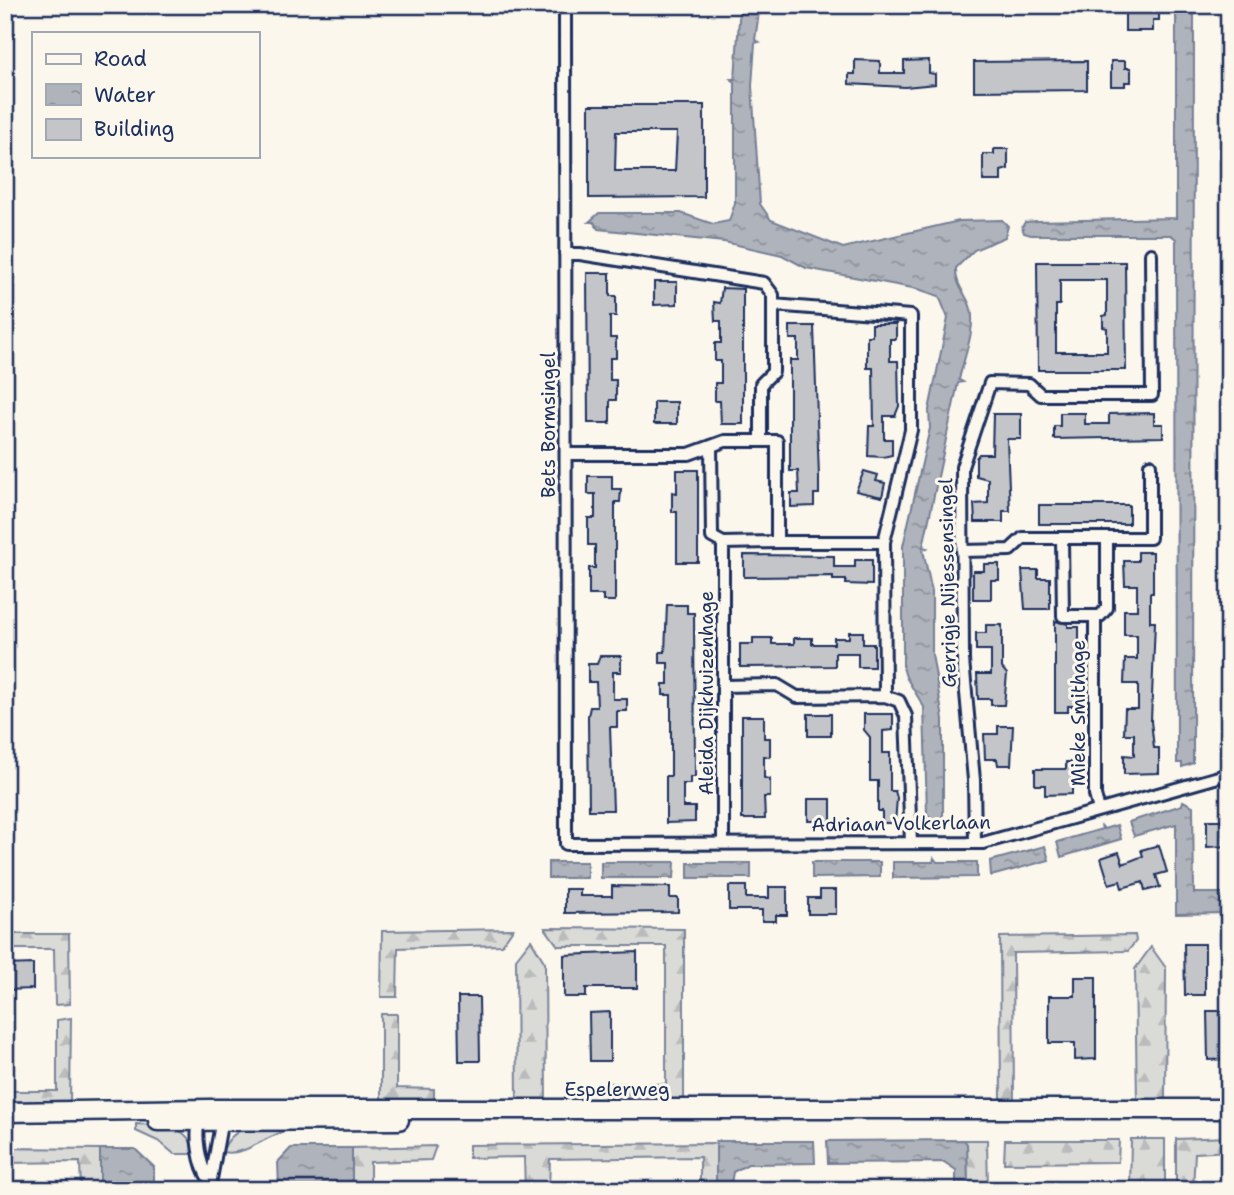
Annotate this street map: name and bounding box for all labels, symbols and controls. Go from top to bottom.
legend [32,32,259,158]
text: Road [94,45,147,73]
text: Water [94,81,156,109]
text: Building [94,115,174,143]
street label: Bets Bormsingel [536,352,561,498]
street label: Gerrigje Nijessensingel [933,478,962,688]
street label: Aleida Dijkhuizenhage [694,591,719,795]
street label: Mieke Smithage [1066,640,1091,786]
street label: Adriaan Volkerlaan [811,809,991,838]
street label: Espelerweg [564,1077,670,1102]

